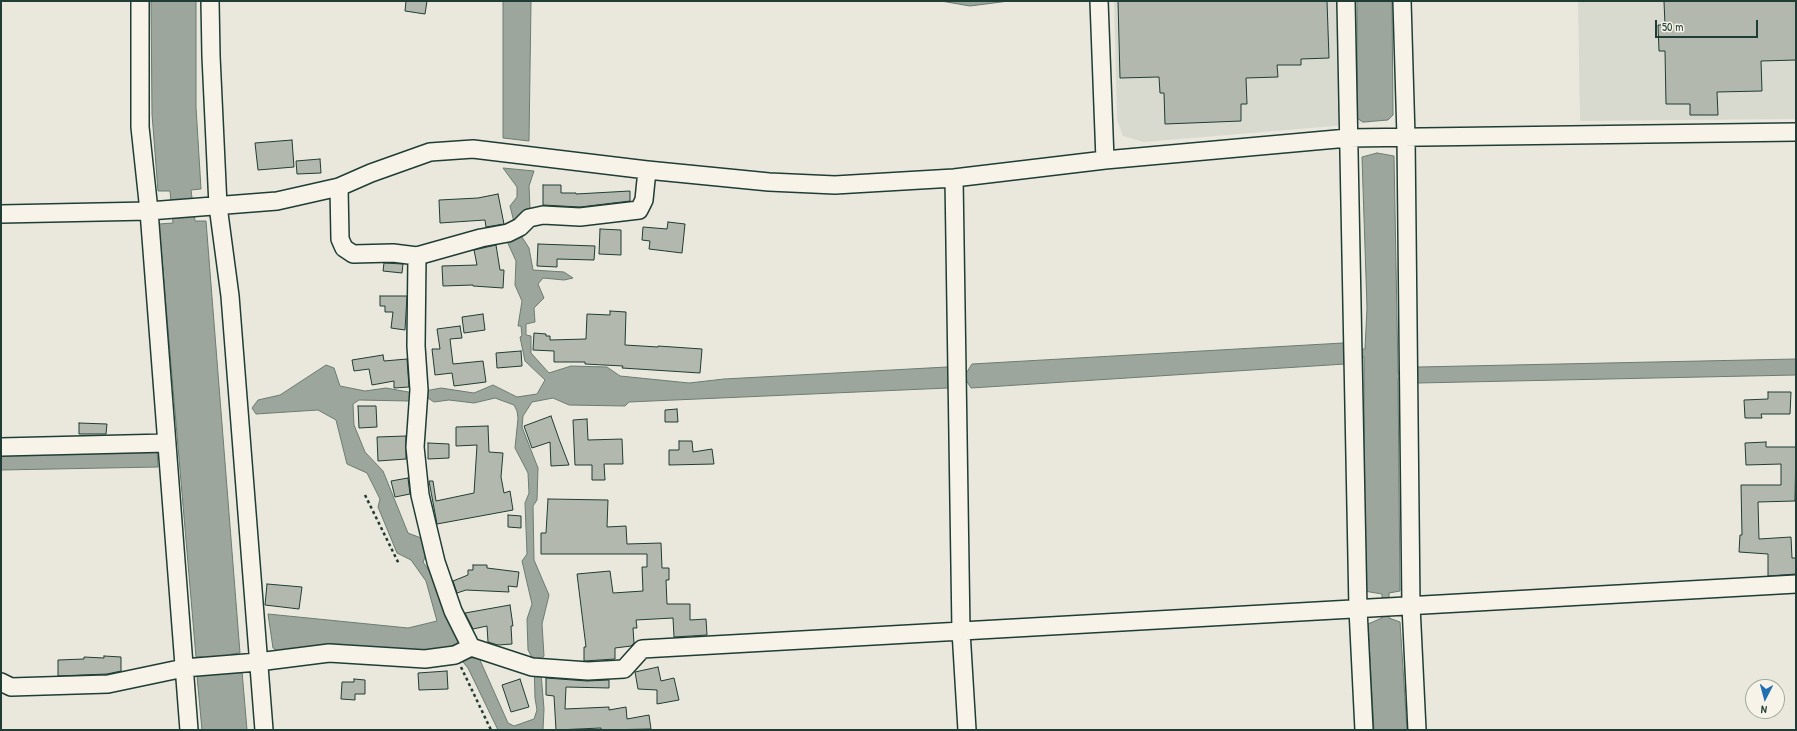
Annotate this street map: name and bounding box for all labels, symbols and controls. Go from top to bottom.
scale bar [1657,12,1760,38]
text: 50 m [1662,18,1683,35]
north arrow [1745,679,1785,719]
text: N [1760,703,1768,717]

